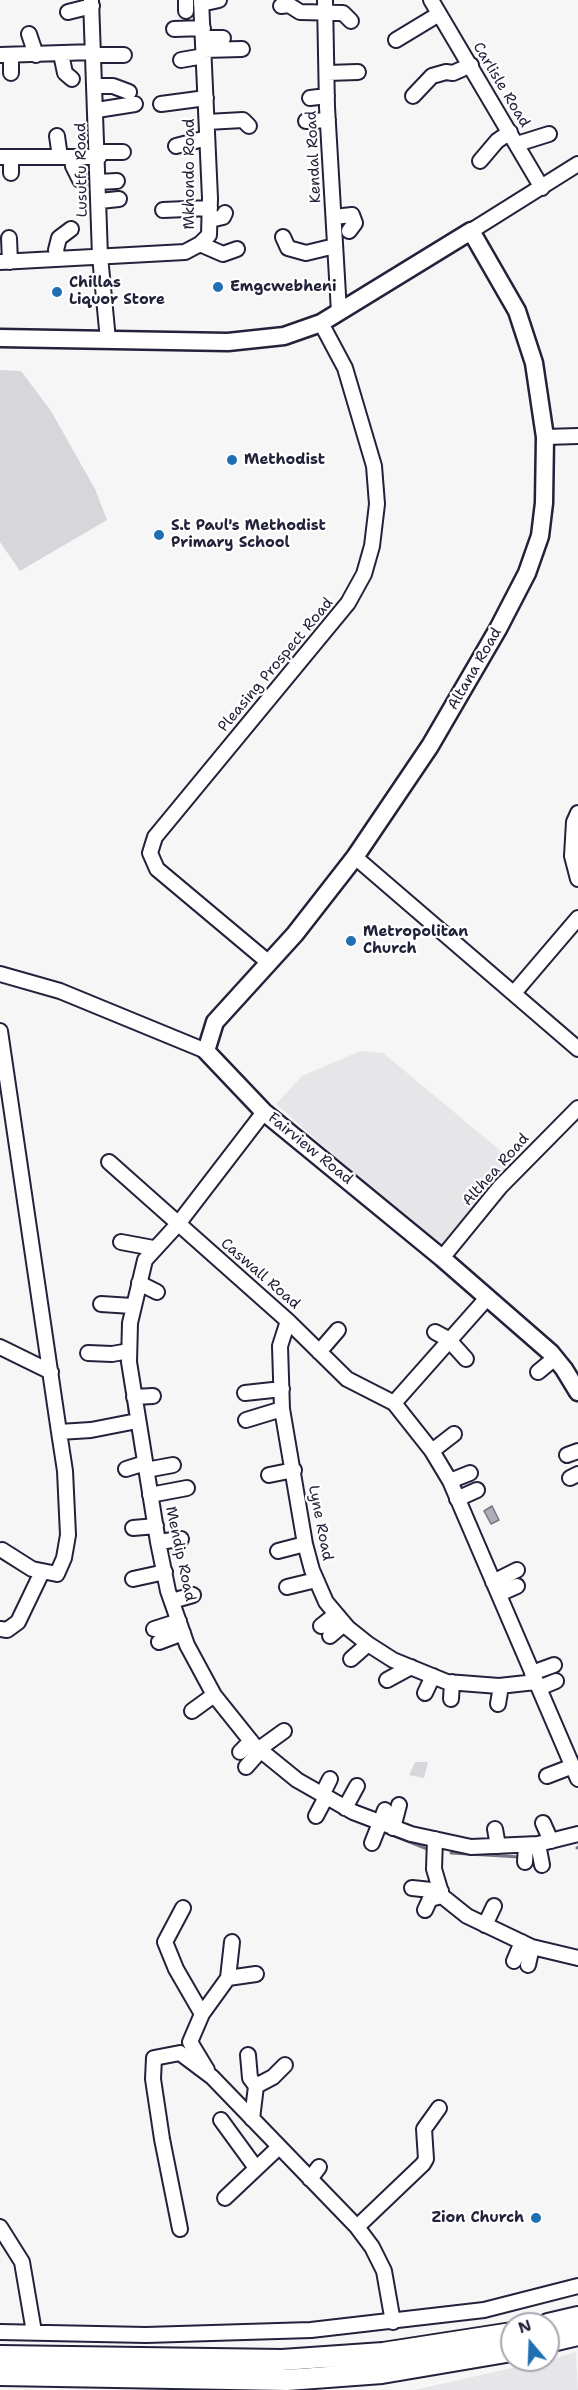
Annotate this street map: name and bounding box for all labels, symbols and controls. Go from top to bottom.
street label: Carlisle Road [469,39,533,131]
street label: Kendal Road [303,110,325,204]
street label: Mkhondo Road [181,118,199,230]
street label: Lusutfu Road [72,122,92,218]
place label: Chillas Liquor Store [69,274,165,309]
place label: Emgcwebheni [230,278,337,296]
marker: Emgcwebheni [211,280,225,294]
marker: Chillas Liquor Store [50,285,64,299]
place label: Methodist [244,451,325,469]
marker: Methodist [225,453,239,467]
place label: S.t Paul's Methodist Primary School [171,517,326,552]
marker: S.t Paul's Methodist Primary School [152,528,166,542]
street label: Pleasing Prospect Road [215,594,337,736]
street label: Altana Road [444,625,506,713]
place label: Metropolitan Church [363,923,468,958]
marker: Metropolitan Church [344,934,358,948]
street label: Fairview Road [264,1109,356,1189]
street label: Althea Road [459,1130,533,1210]
street label: Caswall Road [217,1235,303,1313]
street label: Lyne Road [304,1484,336,1562]
street label: Mendip Road [161,1505,199,1603]
place label: Zion Church [431,2209,524,2227]
marker: Zion Church [529,2211,543,2225]
north arrow [500,2312,560,2372]
text: N [515,2314,534,2338]

